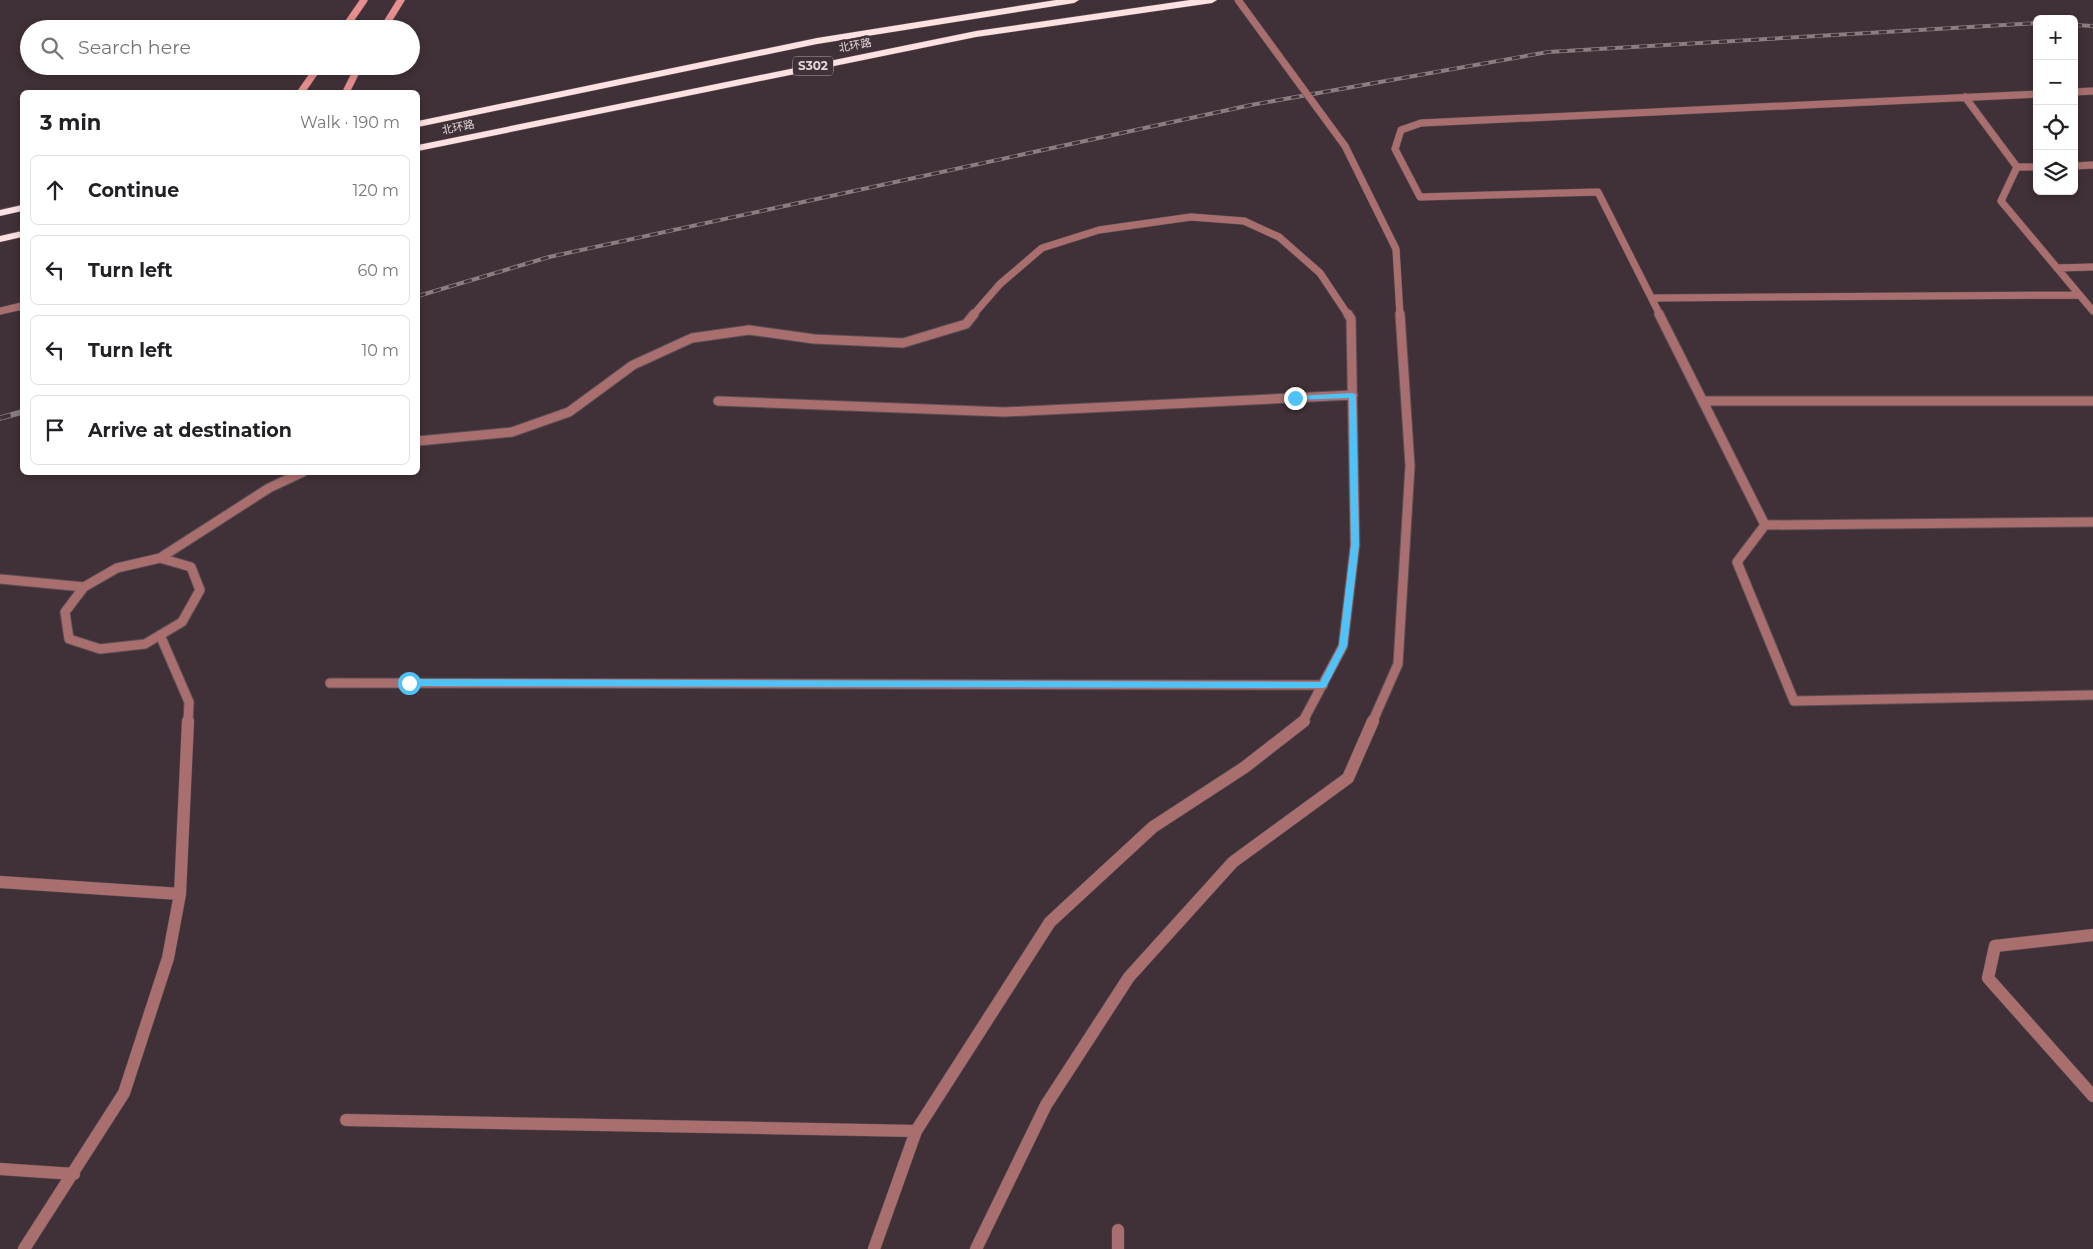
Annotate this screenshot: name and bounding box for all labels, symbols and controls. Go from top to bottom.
map controls [2033,15,2078,195]
button: + [2033,15,2078,60]
search box [20,20,420,75]
icon: search [38,34,66,62]
street label: 北环路 [837,35,873,55]
text: Search here [78,36,191,59]
road number: S302 [793,56,833,76]
button: − [2033,60,2078,105]
button: locate [2033,105,2078,150]
text: 3 min [40,110,101,135]
text: Walk · 190 m [300,113,400,132]
street label: 北环路 [440,117,476,137]
button: layers [2033,150,2078,195]
icon: ahead [41,176,69,204]
text: Continue [88,179,179,202]
text: 120 m [352,181,399,200]
icon: left [41,256,69,284]
text: Turn left [88,259,173,282]
text: 60 m [357,261,399,280]
icon: left [41,336,69,364]
text: Turn left [88,339,173,362]
text: 10 m [361,341,399,360]
route end [1284,387,1307,410]
icon: arrive [41,416,69,444]
text: Arrive at destination [88,419,292,442]
route start [398,672,421,695]

